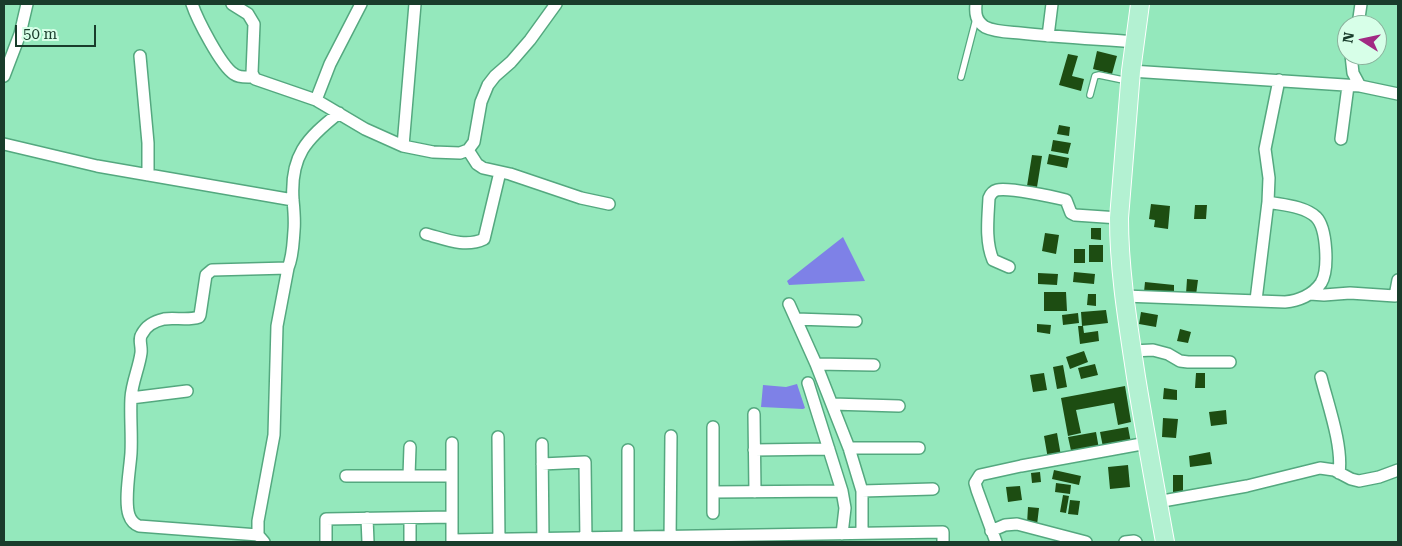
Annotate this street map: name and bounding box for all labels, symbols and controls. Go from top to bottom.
scale bar [18,15,99,47]
north arrow [1337,15,1387,65]
text: 50 m [23,25,57,43]
text: N [1339,31,1357,44]

